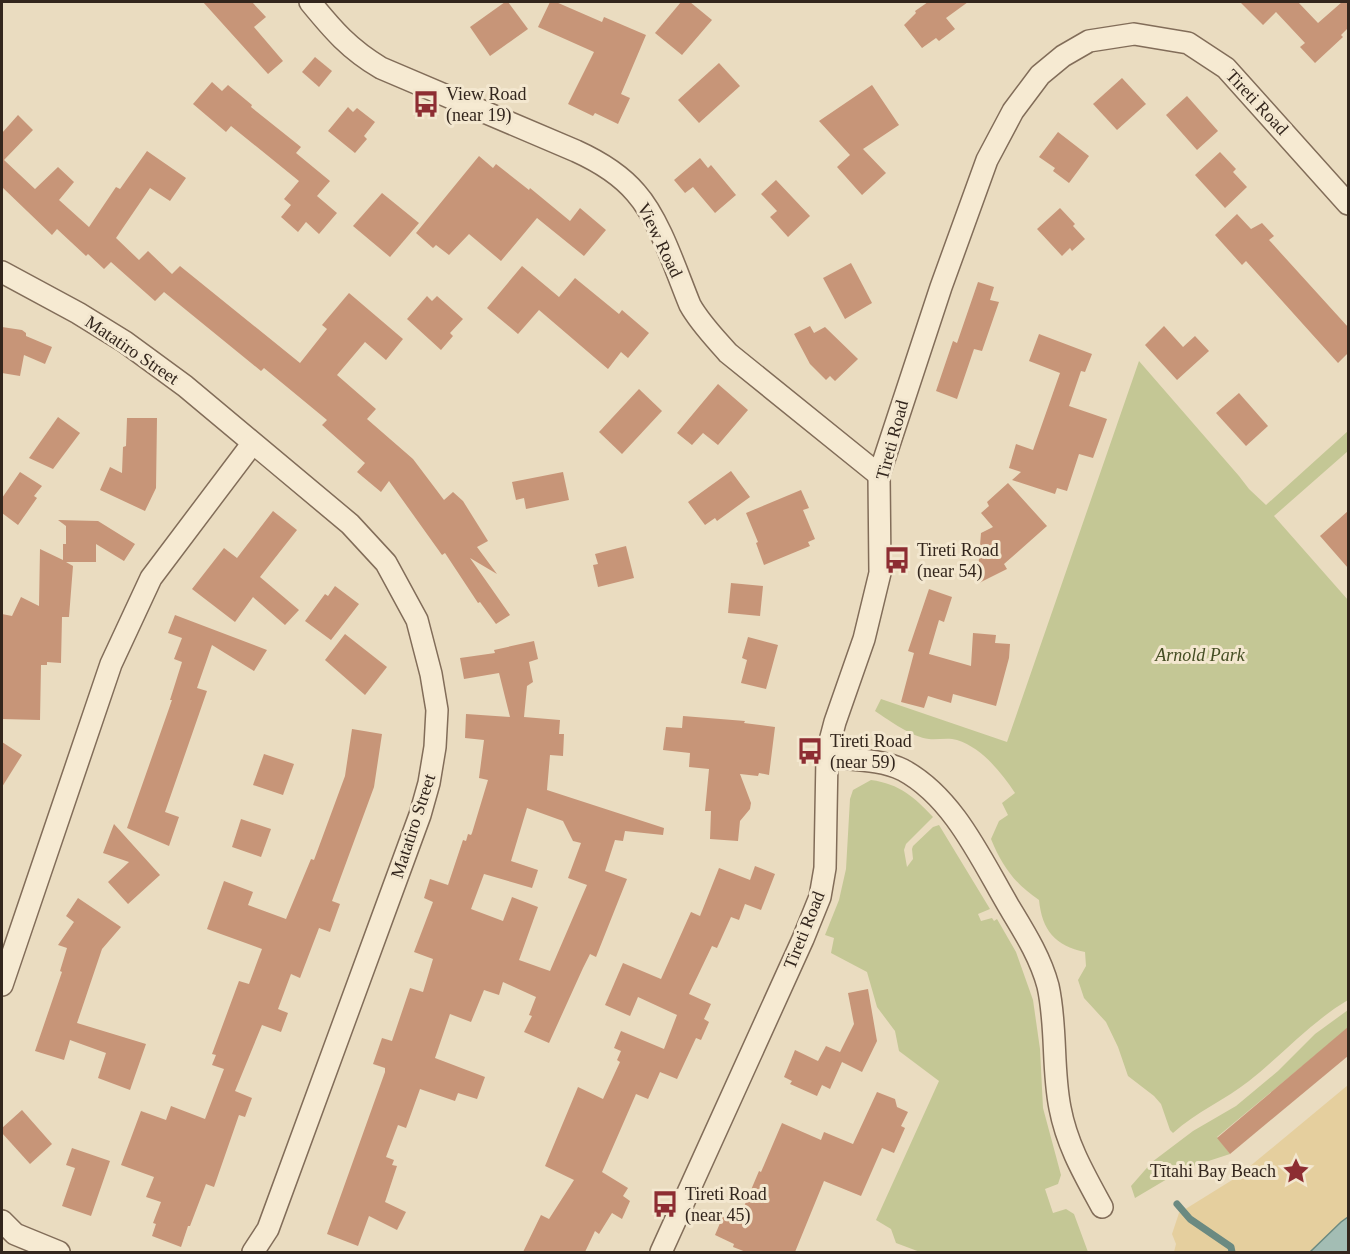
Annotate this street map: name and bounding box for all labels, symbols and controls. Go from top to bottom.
street label: Tireti Road [1222,65,1292,139]
place label: View Road (near 19) [446,84,526,126]
bus stop icon: View Road (near 19) [411,89,441,119]
street label: View Road [633,199,687,281]
street label: Matatiro Street [81,311,183,389]
street label: Tireti Road [872,398,912,482]
place label: Tireti Road (near 54) [917,540,999,582]
bus stop icon: Tireti Road (near 54) [882,545,912,575]
park label: Arnold Park [1154,645,1246,665]
place label: Tireti Road (near 59) [830,731,912,773]
bus stop icon: Tireti Road (near 59) [795,736,825,766]
street label: Matatiro Street [387,771,439,881]
street label: Tireti Road [779,888,829,972]
place icon: Tītahi Bay Beach [1281,1156,1311,1186]
place label: Tītahi Bay Beach [1150,1161,1276,1181]
place label: Tireti Road (near 45) [685,1184,767,1226]
bus stop icon: Tireti Road (near 45) [650,1189,680,1219]

